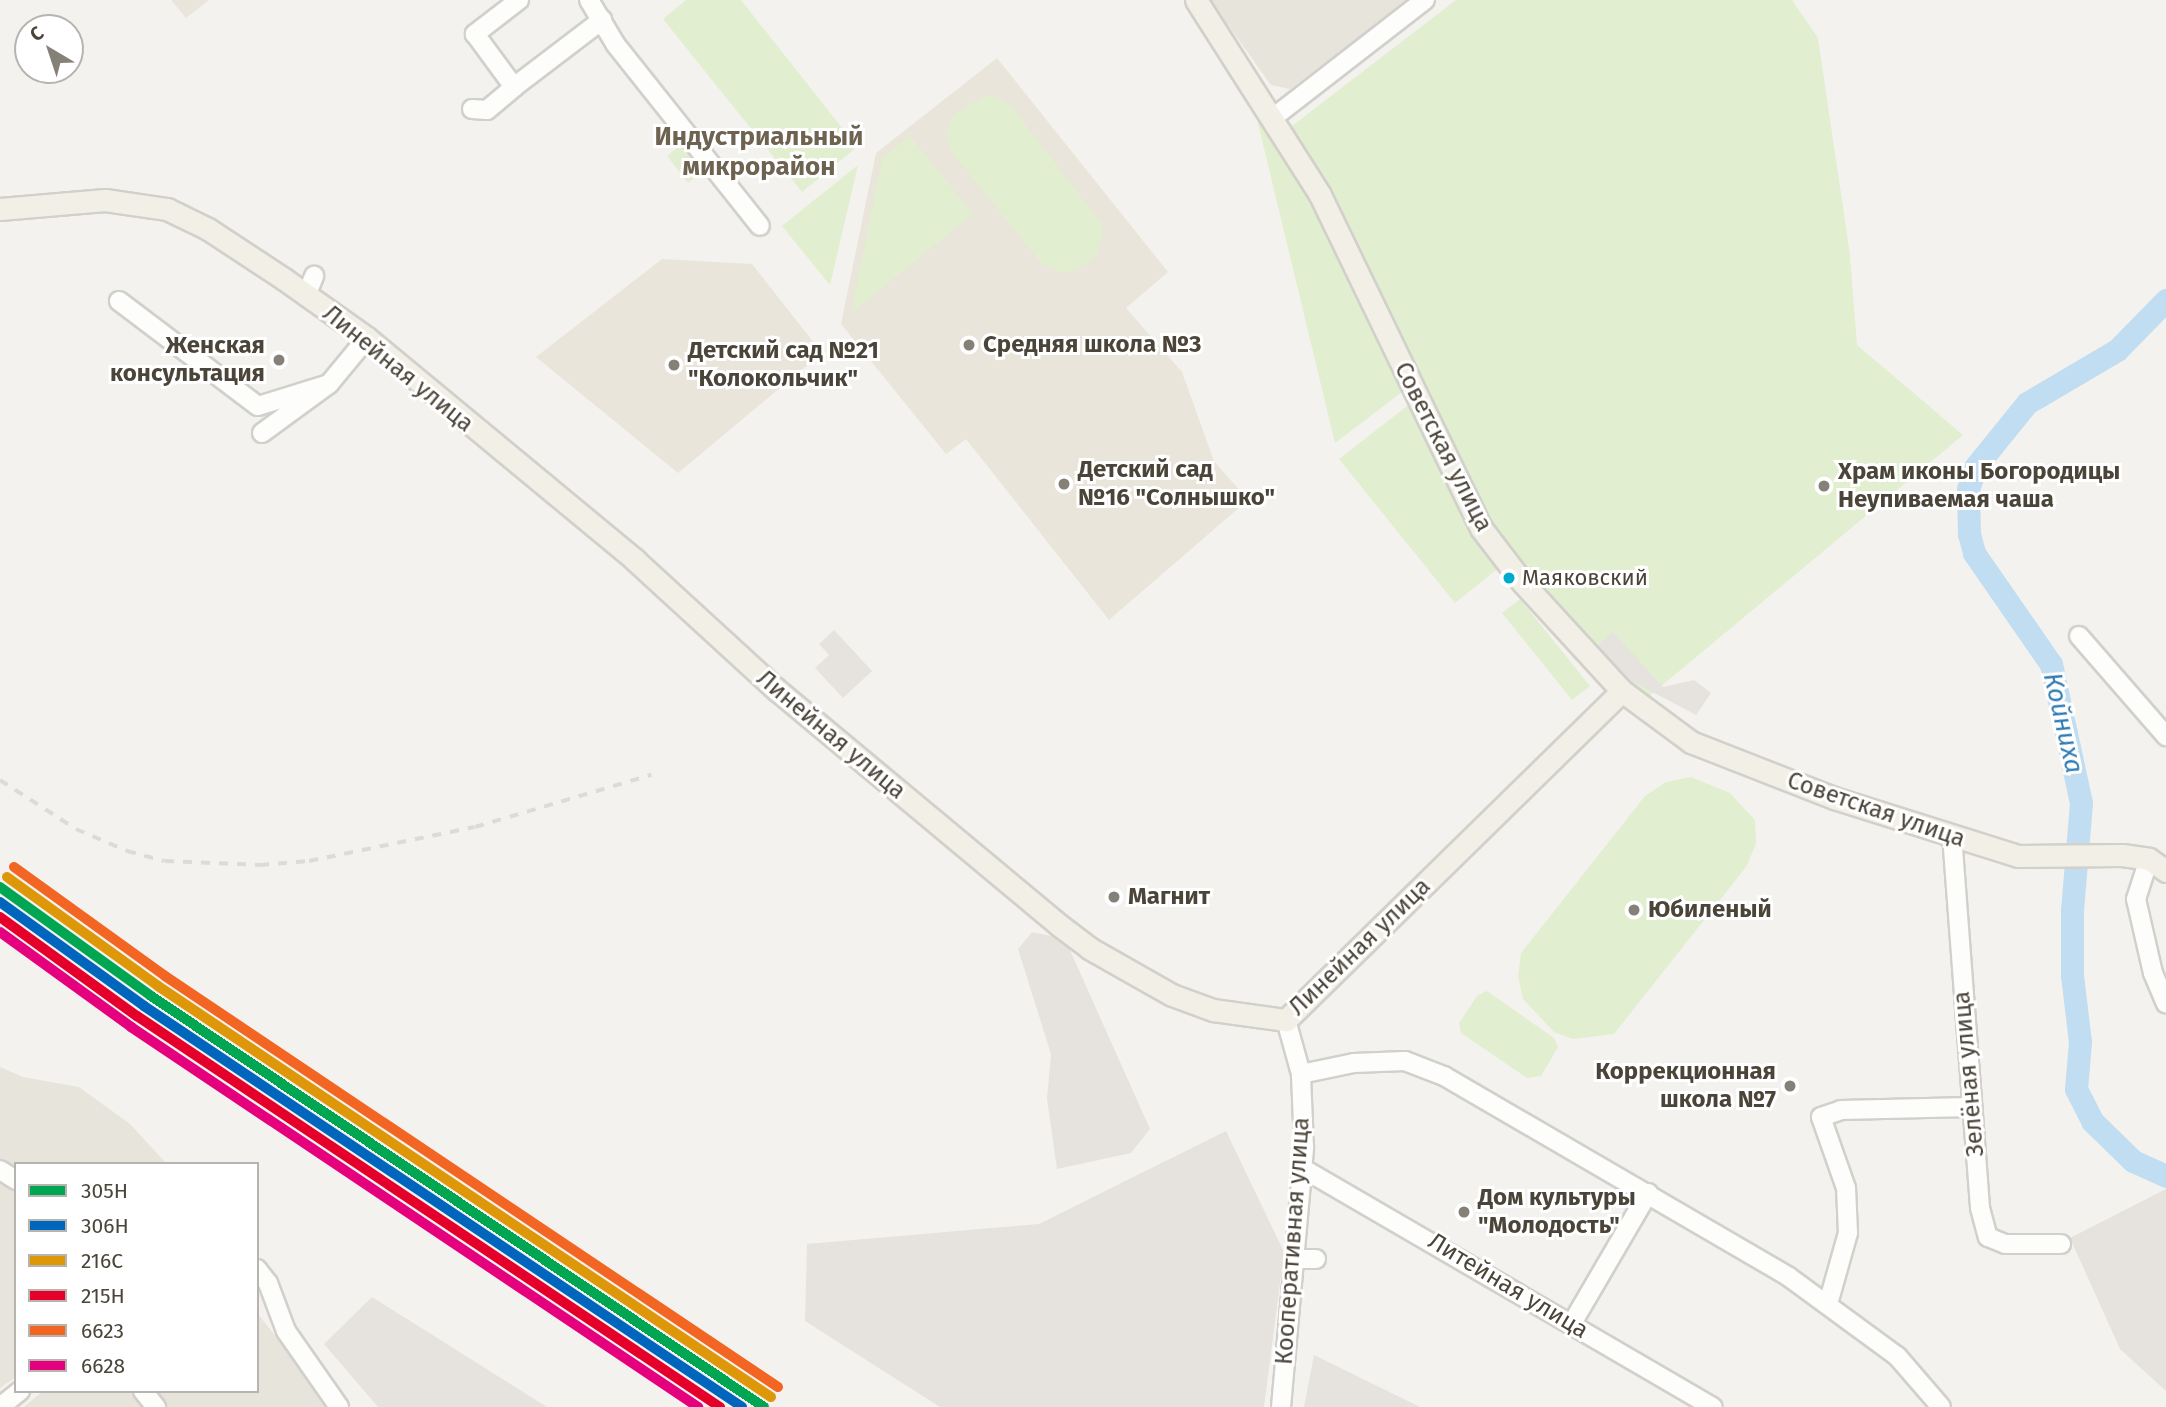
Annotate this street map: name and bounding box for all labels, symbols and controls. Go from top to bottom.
north arrow [14,14,84,84]
text: С [25,21,48,46]
district label: Индустриальный микрорайон [655,121,863,182]
street label: Линейная улица [317,299,479,439]
place label: Средняя школа №3 [983,331,1202,359]
place label: Женская консультация [110,332,265,388]
place label: Детский сад №21 "Колокольчик" [688,337,879,393]
marker: Средняя школа №3 [961,337,977,353]
marker: Женская консультация [271,352,287,368]
marker: Детский сад №21 "Колокольчик" [666,357,682,373]
street label: Советская улица [1388,358,1498,536]
place label: Детский сад №16 "Солнышко" [1078,456,1275,512]
place label: Храм иконы Богородицы Неупиваемая чаша [1838,458,2120,514]
marker: Детский сад №16 "Солнышко" [1056,476,1072,492]
marker: Храм иконы Богородицы Неупиваемая чаша [1816,478,1832,494]
place label: Маяковский [1522,565,1648,591]
marker: Маяковский [1502,571,1516,585]
street label: Линейная улица [751,664,911,806]
water label: Койниха [2036,670,2090,776]
street label: Советская улица [1783,766,1969,854]
street label: Линейная улица [1283,872,1437,1022]
place label: Магнит [1128,883,1210,911]
marker: Магнит [1106,889,1122,905]
place label: Юбиленый [1648,896,1772,924]
marker: Юбиленый [1626,902,1642,918]
street label: Зелёная улица [1947,990,1991,1158]
place label: Коррекционная школа №7 [1595,1058,1776,1114]
marker: Коррекционная школа №7 [1782,1078,1798,1094]
street label: Кооперативная улица [1270,1116,1316,1366]
legend [14,1162,259,1393]
text: 305Н [81,1178,128,1204]
place label: Дом культуры "Молодость" [1478,1184,1636,1240]
marker: Дом культуры "Молодость" [1456,1204,1472,1220]
text: 306Н [81,1213,129,1239]
street label: Литейная улица [1423,1227,1593,1345]
text: 216С [81,1248,123,1274]
text: 215Н [81,1283,125,1309]
text: 6623 [81,1318,124,1344]
text: 6628 [81,1353,125,1379]

